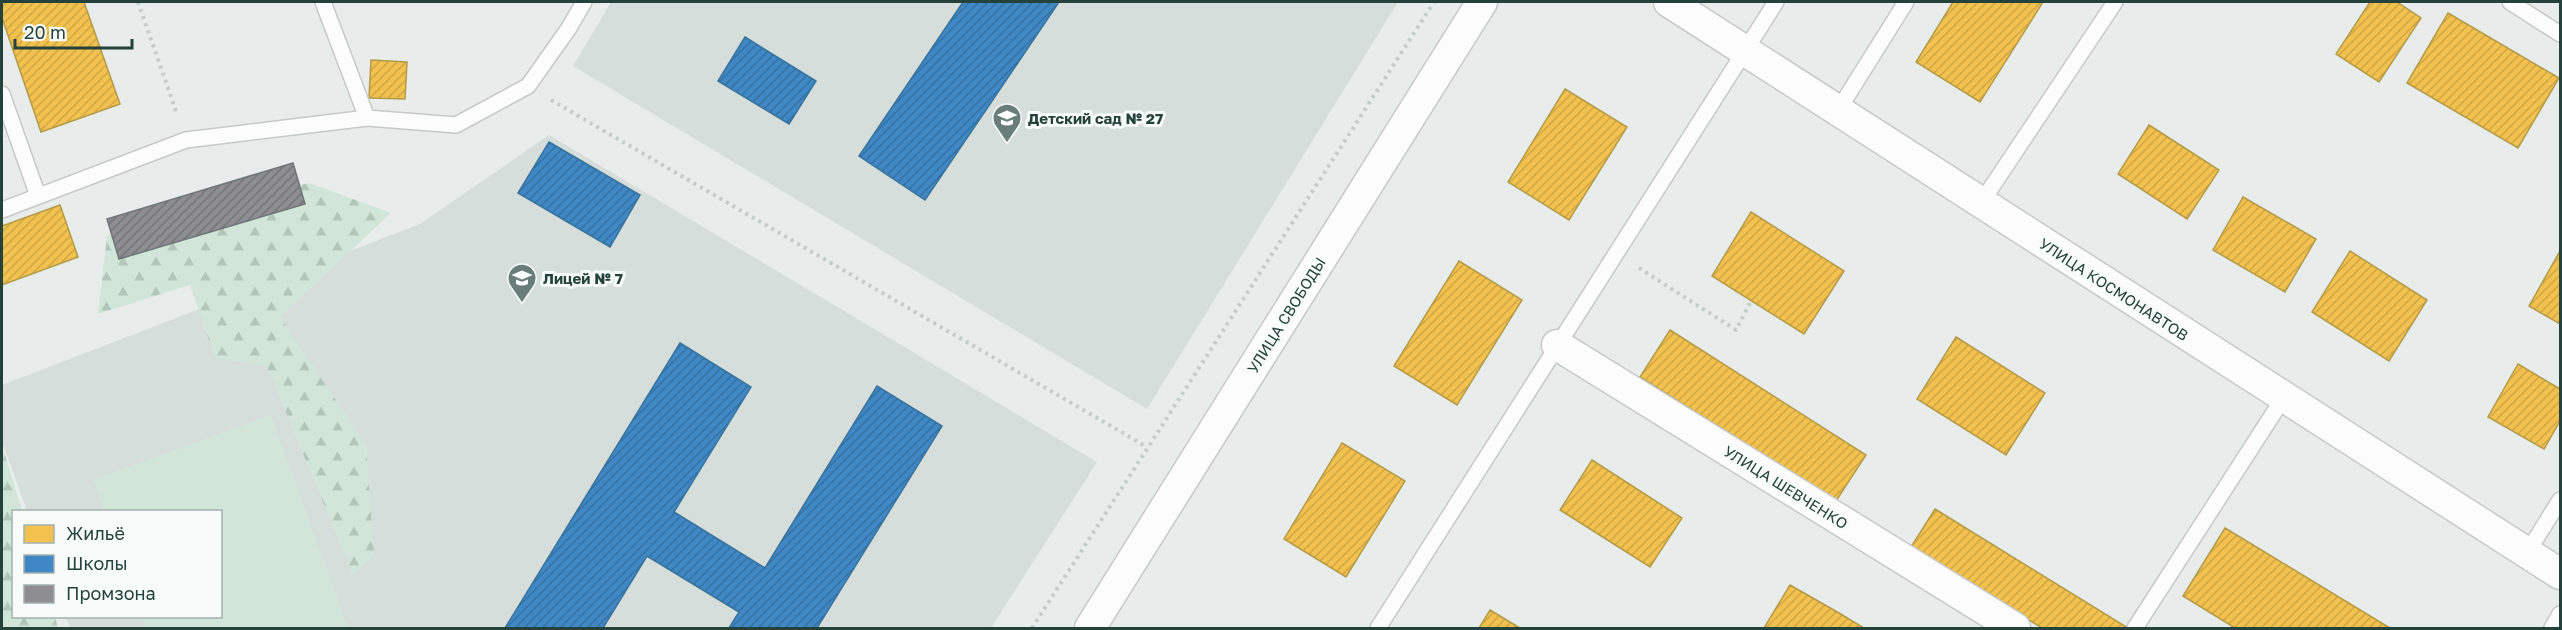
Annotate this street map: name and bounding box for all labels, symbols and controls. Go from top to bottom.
scale bar [15,12,132,50]
text: 20 m [24,21,66,43]
school or university icon: Детский сад № 27 [991,102,1023,144]
place label: Детский сад № 27 [1028,109,1163,127]
street label: УЛИЦА КОСМОНАВТОВ [2036,234,2192,344]
street label: УЛИЦА СВОБОДЫ [1243,254,1329,376]
school or university icon: Лицей № 7 [506,262,538,304]
place label: Лицей № 7 [543,269,623,287]
street label: УЛИЦА ШЕВЧЕНКО [1721,442,1851,532]
legend [12,510,222,618]
text: Жильё [66,522,125,544]
text: Школы [66,552,128,574]
text: Промзона [66,582,156,604]

